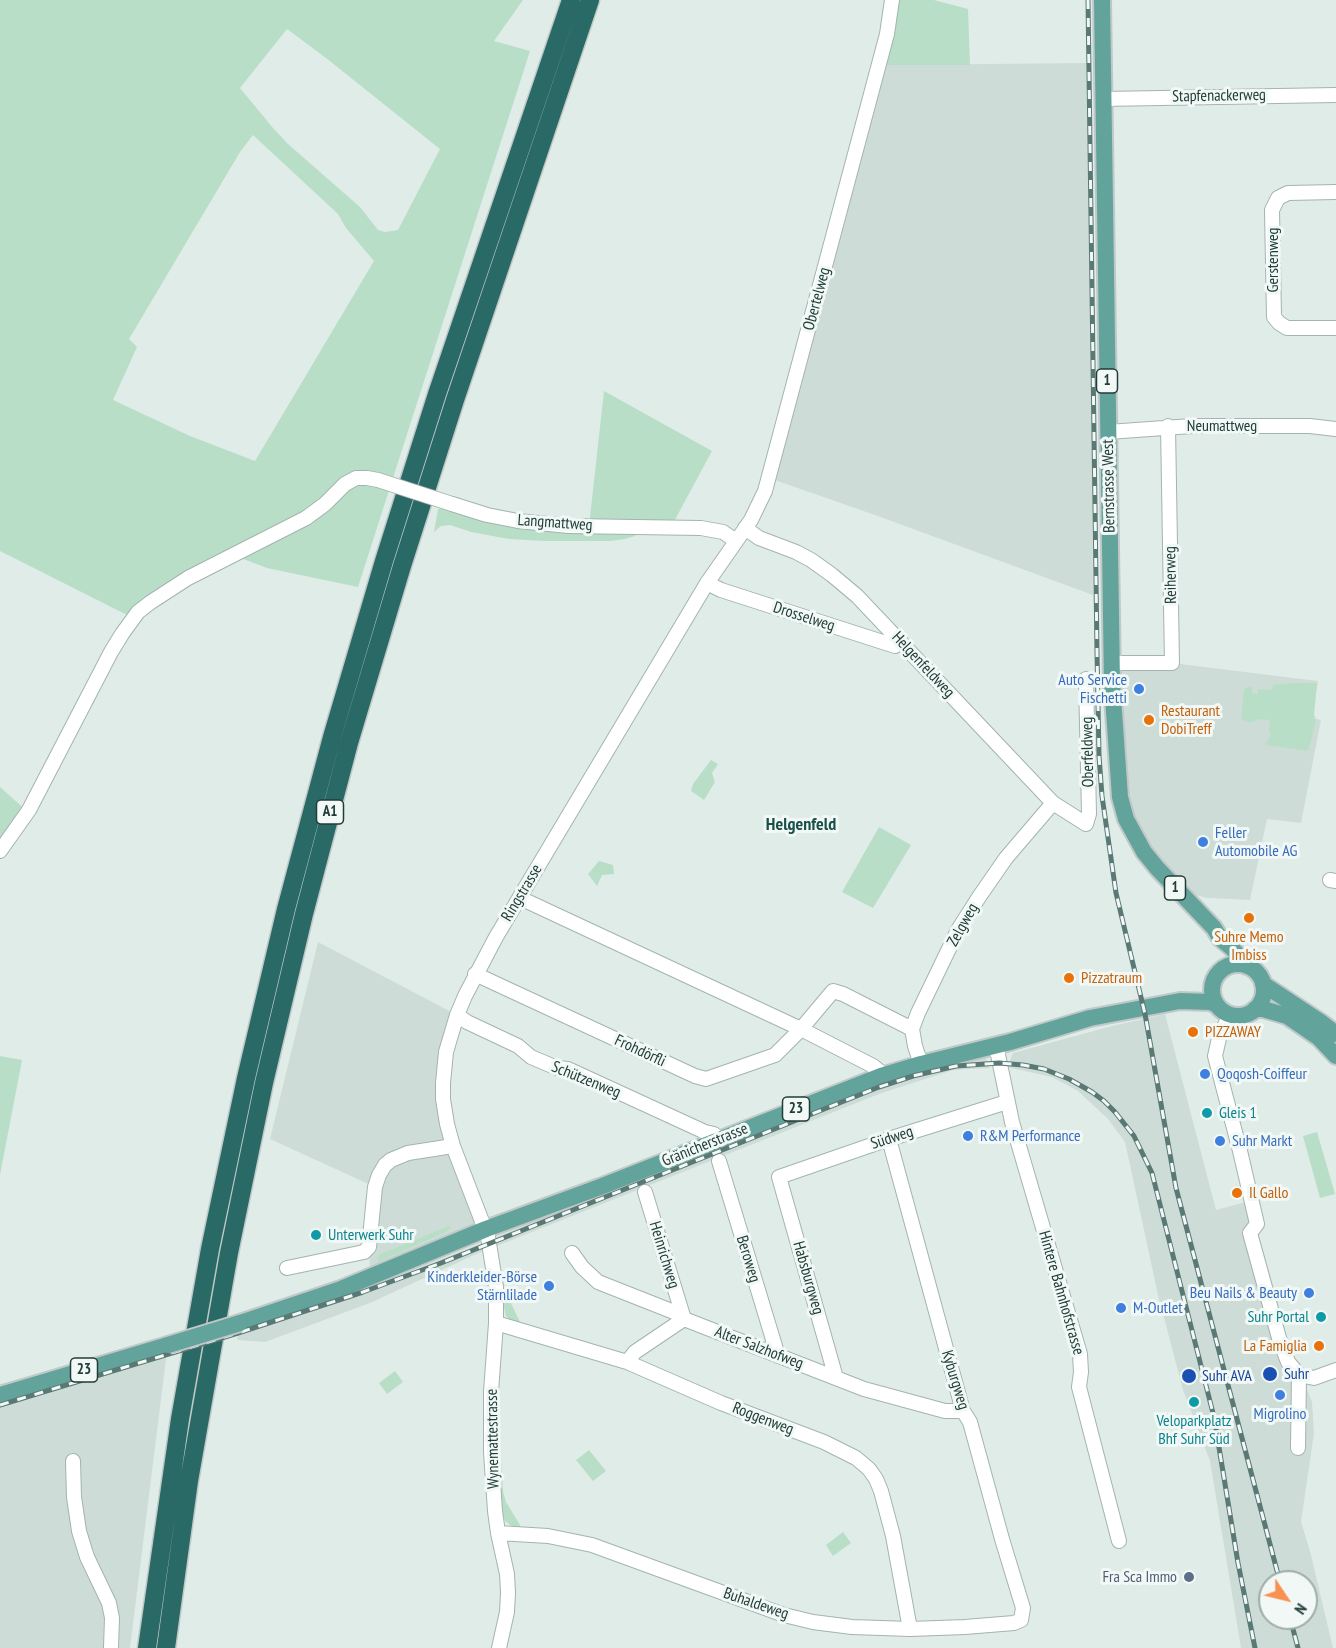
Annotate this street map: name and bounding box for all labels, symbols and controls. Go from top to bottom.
street label: Stapfenackerweg [1172,86,1266,106]
street label: Gerstenweg [1263,228,1283,292]
street label: Obertelweg [799,265,835,333]
road number: 1 [1096,369,1118,393]
street label: Neumattweg [1187,416,1257,436]
street label: Bernstrasse West [1099,439,1119,533]
street label: Langmattweg [517,511,593,535]
street label: Reiherweg [1161,546,1181,604]
street label: Drosselweg [771,598,837,636]
street label: Helgenfeldweg [888,628,958,702]
place label: Auto Service Fischetti [1058,670,1127,708]
marker: Auto Service Fischetti [1132,682,1146,696]
place label: Restaurant DobiTreff [1161,701,1220,739]
marker: Restaurant DobiTreff [1142,713,1156,727]
street label: Oberfeldweg [1078,717,1098,787]
road number: A1 [316,800,344,824]
district label: Helgenfeld [766,814,836,836]
place label: Feller Automobile AG [1215,823,1297,861]
marker: Feller Automobile AG [1196,835,1210,849]
street label: Ringstrasse [498,861,546,925]
road number: 1 [1164,876,1186,900]
street label: Zelgweg [943,900,983,950]
marker: Suhre Memo Imbiss [1242,911,1256,925]
place label: Suhre Memo Imbiss [1214,927,1284,965]
place label: Pizzatraum [1081,968,1142,988]
marker: Pizzatraum [1062,971,1076,985]
place label: PIZZAWAY [1205,1022,1261,1042]
marker: PIZZAWAY [1186,1025,1200,1039]
street label: Frohdörfli [611,1031,669,1071]
street label: Schützenweg [549,1057,623,1103]
place label: Qoqosh-Coiffeur [1217,1064,1307,1084]
marker: Qoqosh-Coiffeur [1198,1067,1212,1081]
road number: 23 [782,1097,810,1121]
place label: Gleis 1 [1219,1103,1257,1123]
marker: Gleis 1 [1200,1106,1214,1120]
street label: Gränicherstrasse [659,1119,751,1171]
street label: Südweg [868,1122,916,1154]
place label: R&M Performance [980,1126,1081,1146]
marker: R&M Performance [961,1129,975,1143]
place label: Suhr Markt [1232,1131,1292,1151]
marker: Suhr Markt [1213,1134,1227,1148]
place label: Il Gallo [1249,1183,1288,1203]
marker: Il Gallo [1230,1186,1244,1200]
street label: Heinrichweg [645,1219,683,1291]
place label: Unterwerk Suhr [328,1225,414,1245]
marker: Unterwerk Suhr [309,1228,323,1242]
street label: Hintere Bahnhofstrasse [1034,1229,1088,1357]
street label: Beroweg [732,1233,764,1285]
street label: Habsburgweg [788,1239,828,1317]
place label: Kinderkleider-Börse Stärnlilade [427,1267,537,1305]
marker: Kinderkleider-Börse Stärnlilade [542,1279,556,1293]
place label: Beu Nails & Beauty [1190,1283,1297,1303]
marker: Beu Nails & Beauty [1302,1286,1316,1300]
place label: M-Outlet [1133,1298,1183,1318]
marker: M-Outlet [1114,1301,1128,1315]
place label: Suhr Portal [1247,1307,1309,1327]
marker: Suhr Portal [1314,1310,1328,1324]
street label: Alter Salzhofweg [712,1322,806,1374]
place label: La Famiglia [1243,1336,1307,1356]
marker: La Famiglia [1312,1339,1326,1353]
street label: Kyburgweg [937,1348,973,1412]
road number: 23 [70,1358,98,1382]
place label: Suhr [1284,1364,1309,1384]
marker: Suhr [1261,1365,1279,1383]
place label: Suhr AVA [1202,1366,1252,1386]
marker: Suhr AVA [1180,1367,1198,1385]
marker: Migrolino [1273,1388,1287,1402]
street label: Wynemattestrasse [483,1389,503,1489]
marker: Veloparkplatz Bhf Suhr Süd [1187,1395,1201,1409]
street label: Roggenweg [730,1399,796,1439]
place label: Migrolino [1253,1404,1307,1424]
place label: Veloparkplatz Bhf Suhr Süd [1156,1411,1232,1449]
place label: Fra Sca Immo [1102,1567,1177,1587]
marker: Fra Sca Immo [1182,1570,1196,1584]
north arrow [1258,1570,1318,1630]
street label: Buhaldeweg [721,1584,791,1624]
text: N [1290,1600,1312,1618]

